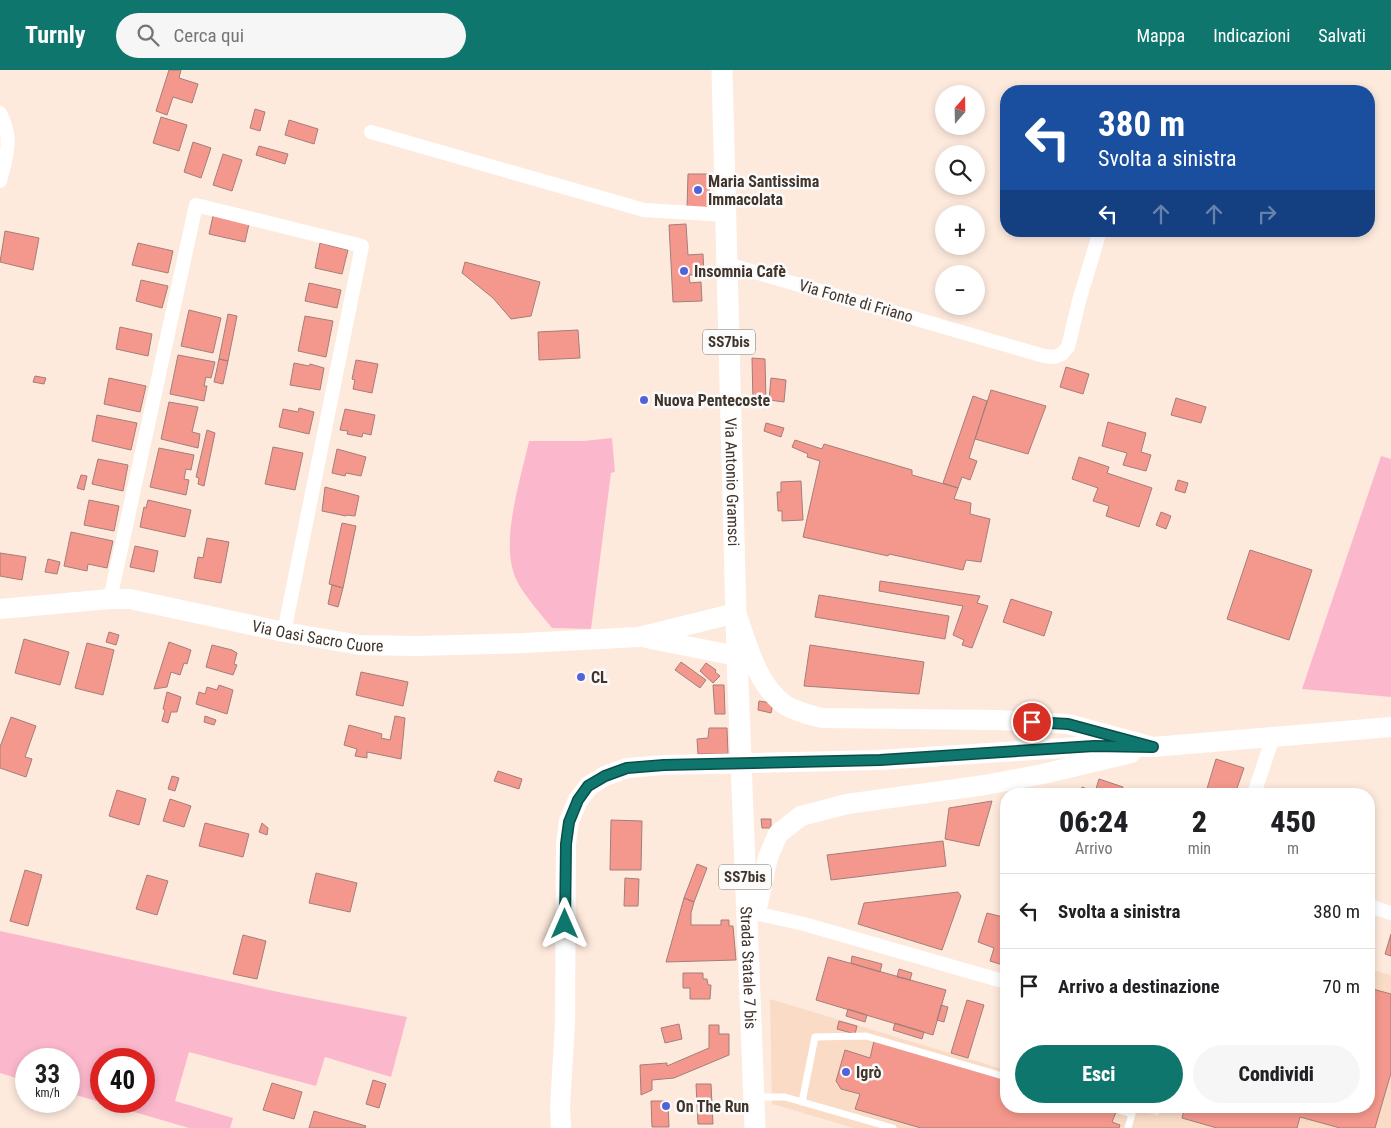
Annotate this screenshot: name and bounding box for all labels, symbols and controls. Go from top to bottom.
search box [116,13,466,58]
text: Turnly [25,21,86,49]
icon: search [134,21,162,49]
text: Cerca qui [174,24,244,47]
text: Mappa [1137,25,1185,46]
text: Indicazioni [1213,25,1290,46]
text: Salvati [1318,25,1366,46]
north arrow [935,85,985,135]
map controls [935,85,985,315]
text: 380 m [1098,104,1185,145]
icon: left [1015,105,1080,170]
button: search [935,145,985,195]
text: Svolta a sinistra [1098,146,1237,171]
place label: Maria Santissima Immacolata [708,172,820,209]
marker: Maria Santissima Immacolata [692,184,704,196]
icon: left [1094,200,1122,228]
icon: ahead [1147,200,1175,228]
icon: ahead [1200,200,1228,228]
icon: right [1253,200,1281,228]
button: + [935,205,985,255]
place label: Insomnia Cafè [694,262,786,281]
marker: Insomnia Cafè [678,265,690,277]
button: − [935,265,985,315]
street label: Via Fonte di Friano [797,276,915,326]
road number: SS7bis [703,330,755,354]
place label: Nuova Pentecoste [654,391,770,410]
marker: Nuova Pentecoste [638,394,650,406]
street label: Via Antonio Gramsci [721,417,744,546]
street label: Via Oasi Sacro Cuore [250,616,384,655]
place label: CL [591,668,608,687]
marker: CL [575,671,587,683]
pin [1011,701,1053,743]
icon: arrive [1018,708,1046,736]
text: 06:24 [1059,804,1129,839]
text: 2 [1192,804,1207,839]
text: 450 [1270,804,1316,839]
text: Arrivo [1075,839,1113,858]
text: min [1188,839,1211,858]
text: m [1287,839,1299,858]
road number: SS7bis [719,864,771,890]
position arrow [538,897,590,949]
icon: left [1015,897,1043,925]
text: Svolta a sinistra [1058,900,1180,923]
text: 380 m [1313,900,1360,923]
street label: Strada Statale 7 bis [737,906,761,1029]
icon: arrive [1015,972,1043,1000]
text: Arrivo a destinazione [1058,975,1220,998]
text: 70 m [1323,975,1360,998]
button: Esci [1015,1045,1183,1103]
button: Condividi [1193,1045,1360,1103]
speed limit sign: 40 [90,1048,155,1113]
text: 33 [35,1060,60,1089]
place label: Igrò [856,1063,881,1082]
marker: Igrò [840,1066,852,1078]
text: km/h [35,1086,60,1100]
place label: On The Run [676,1097,749,1116]
marker: On The Run [660,1100,672,1112]

